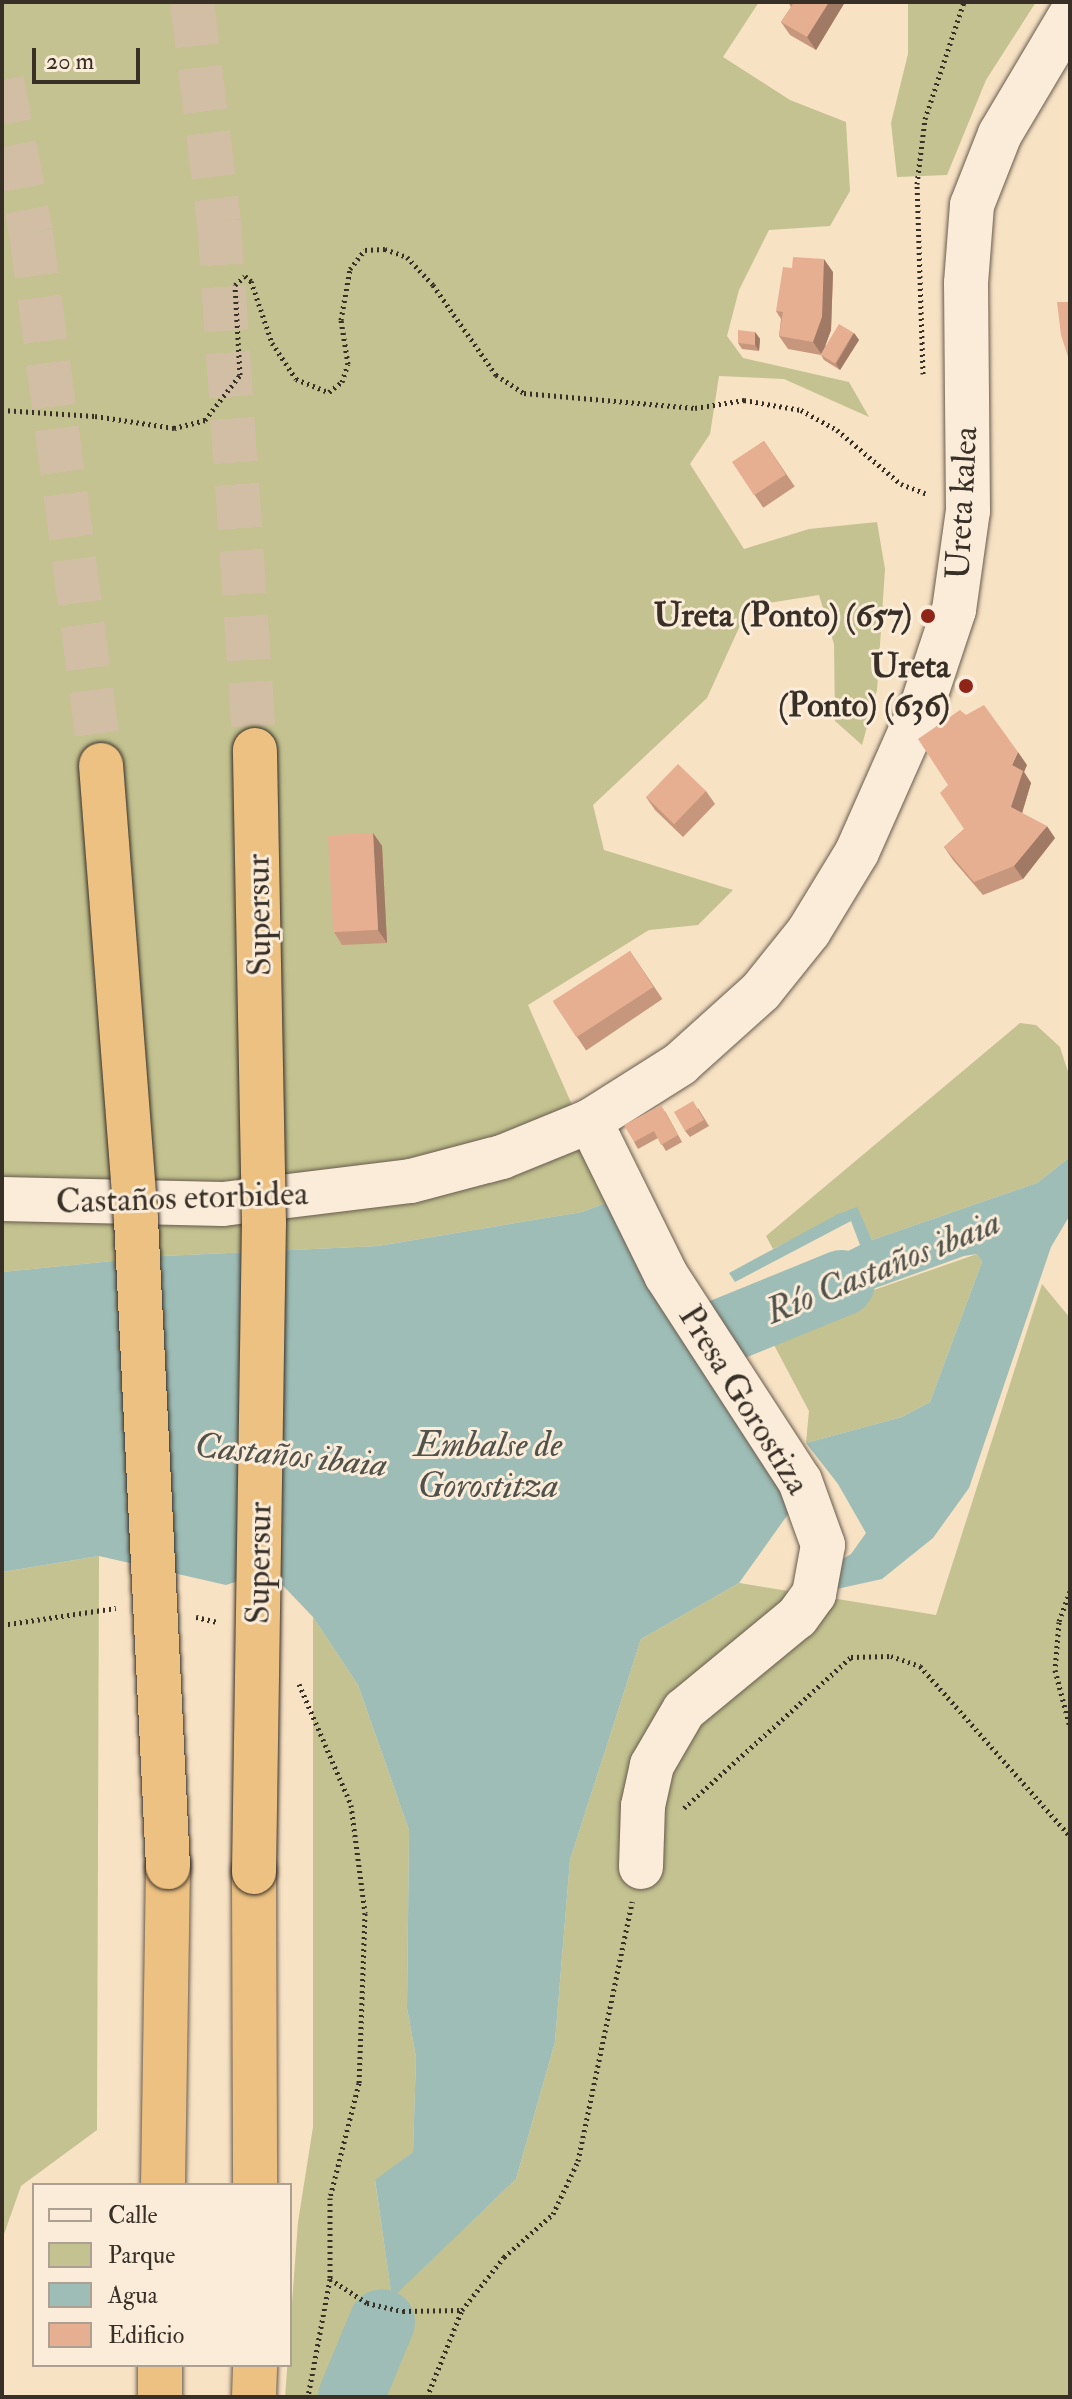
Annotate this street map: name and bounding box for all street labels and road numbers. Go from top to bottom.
street label: Ureta kalea [938,425,986,581]
street label: Supersur [238,853,280,977]
street label: Castaños etorbidea [55,1173,309,1223]
street label: Presa Gorostiza [670,1298,818,1502]
street label: Supersur [238,1501,280,1625]

